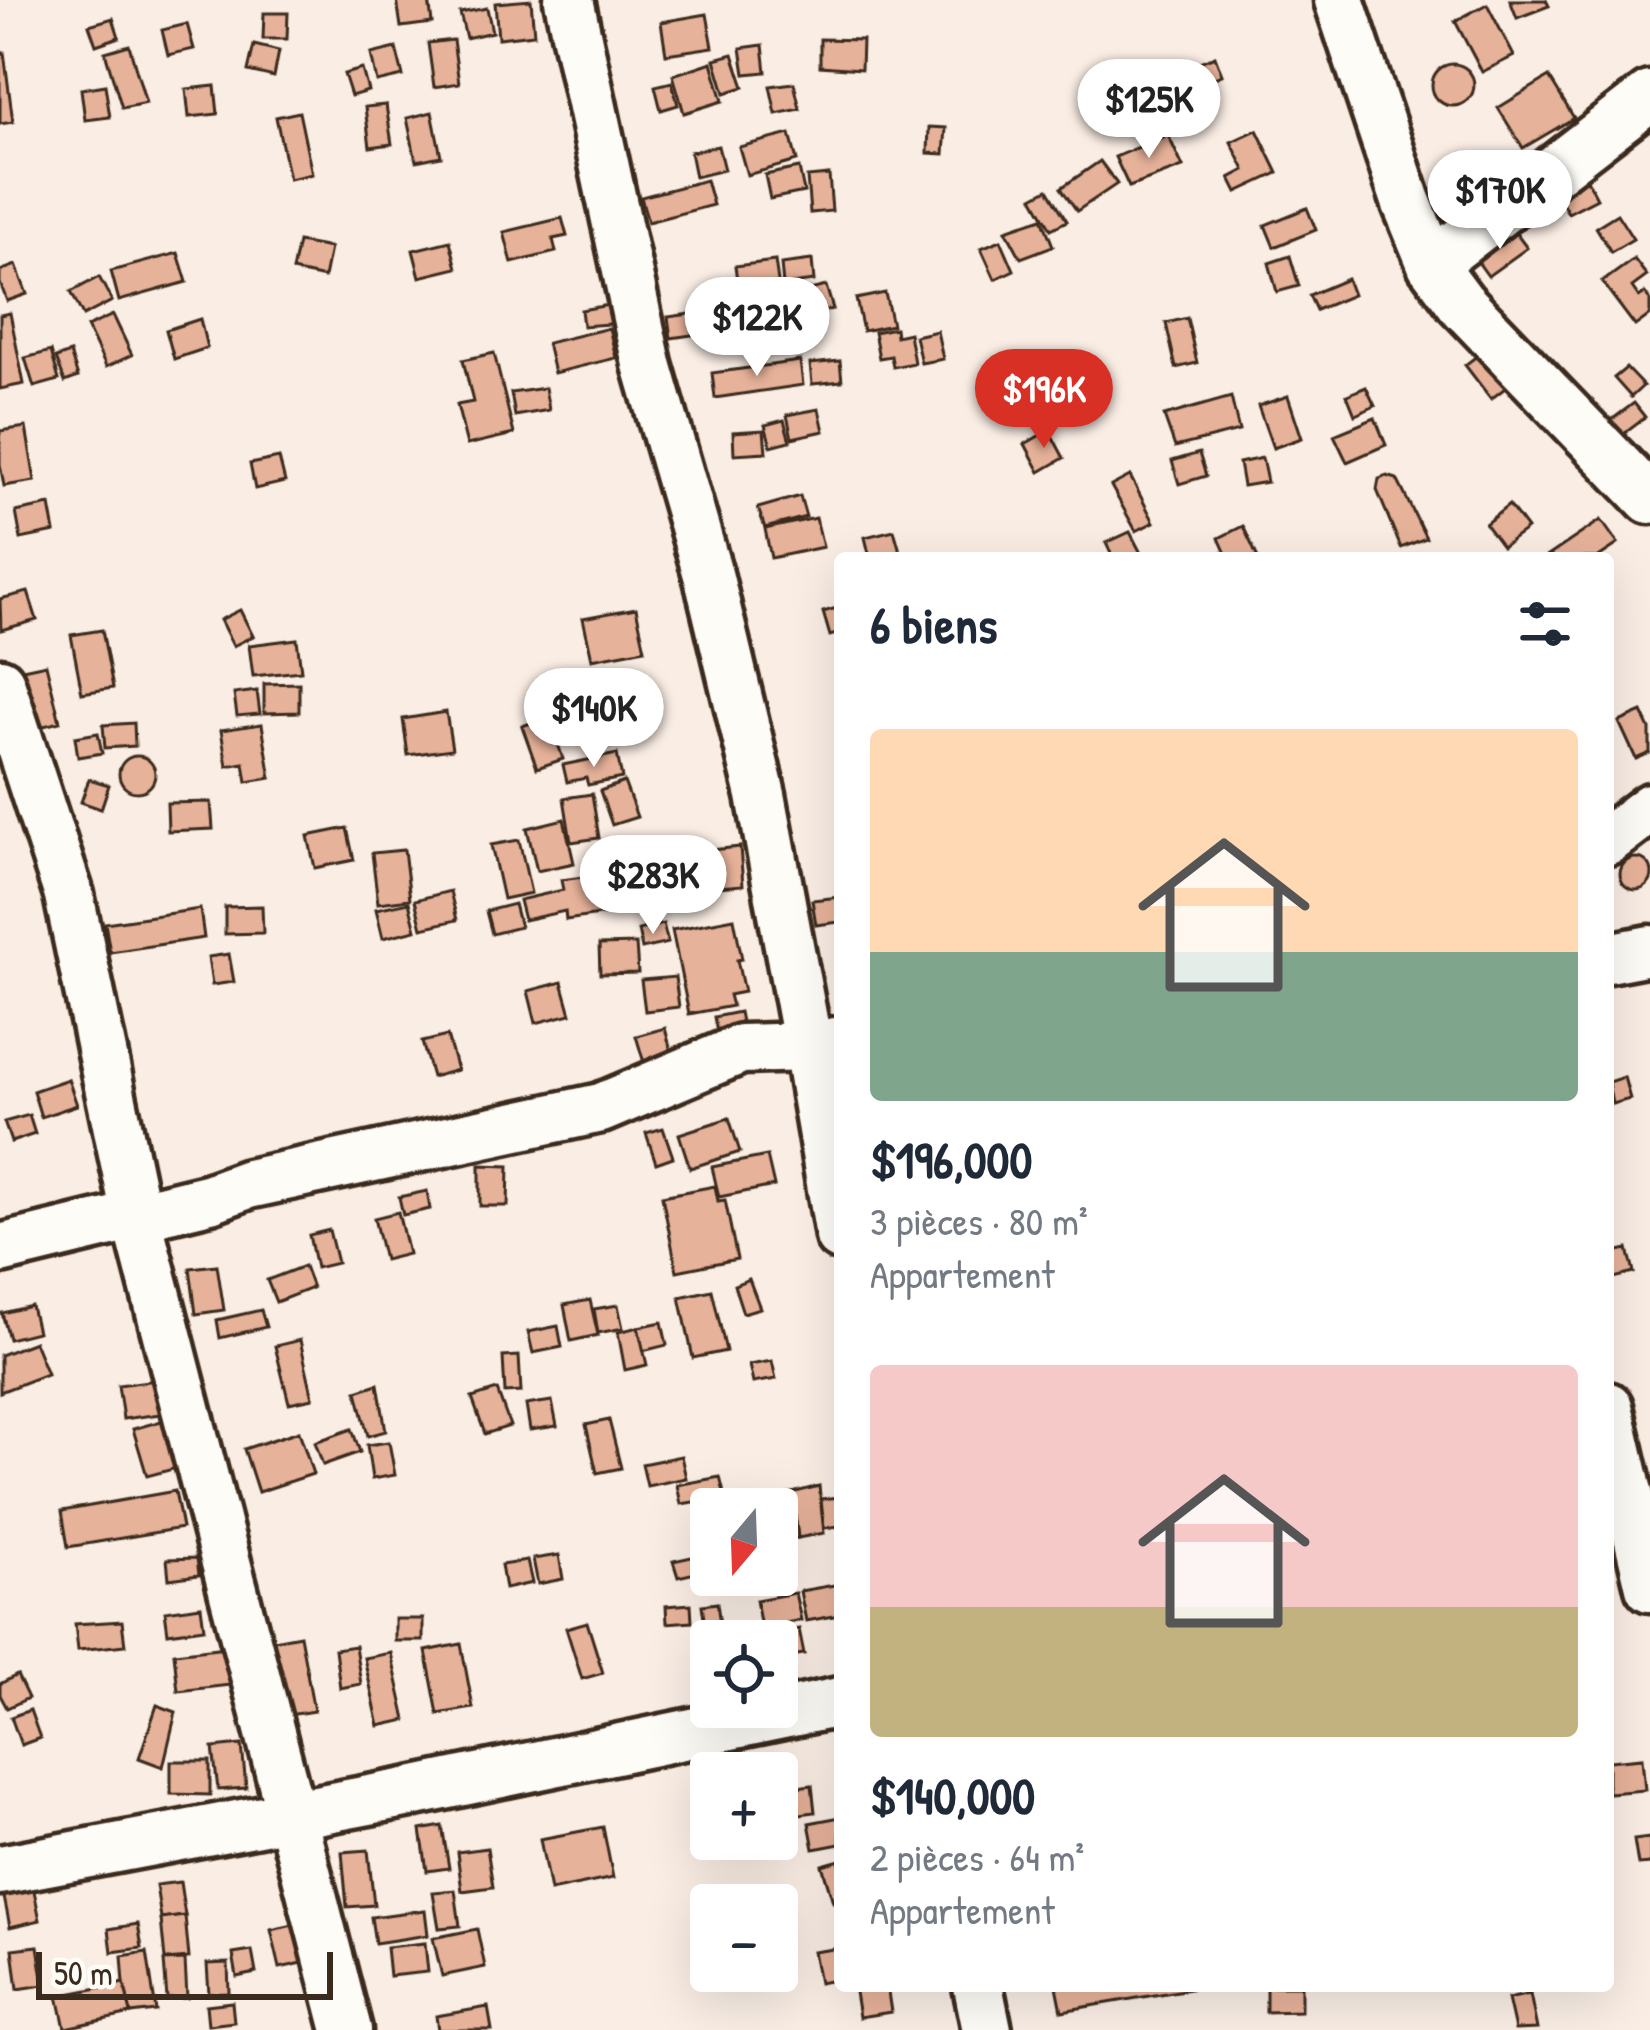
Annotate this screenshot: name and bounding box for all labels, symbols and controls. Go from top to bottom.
pin: $125K [1065,59,1233,161]
text: $125K [1104,71,1194,124]
pin: $170K [1416,150,1584,252]
text: $170K [1454,162,1546,215]
pin: $122K [673,277,841,379]
text: $122K [712,289,802,342]
pin: $196K [960,349,1128,451]
text: $196K [1002,361,1086,414]
text: 6 biens [870,590,998,659]
icon: filters [1512,591,1578,657]
pin: $140K [510,668,678,770]
text: $140K [551,680,637,733]
icon: home [1116,807,1332,1023]
pin: $283K [569,835,737,937]
text: $283K [607,847,699,900]
text: $196,000 [870,1125,1032,1194]
text: 3 pièces · 80 m² [870,1194,1088,1247]
text: Appartement [870,1247,1055,1300]
icon: home [1116,1443,1332,1659]
north arrow [690,1488,798,1596]
map controls [690,1488,798,1992]
button: locate [690,1620,798,1728]
button: + [690,1752,798,1860]
text: $140,000 [870,1761,1035,1830]
text: 2 pièces · 64 m² [870,1830,1084,1883]
text: Appartement [870,1883,1055,1936]
button: − [690,1884,798,1992]
scale bar [36,1946,333,1999]
text: 50 m [54,1951,113,1995]

